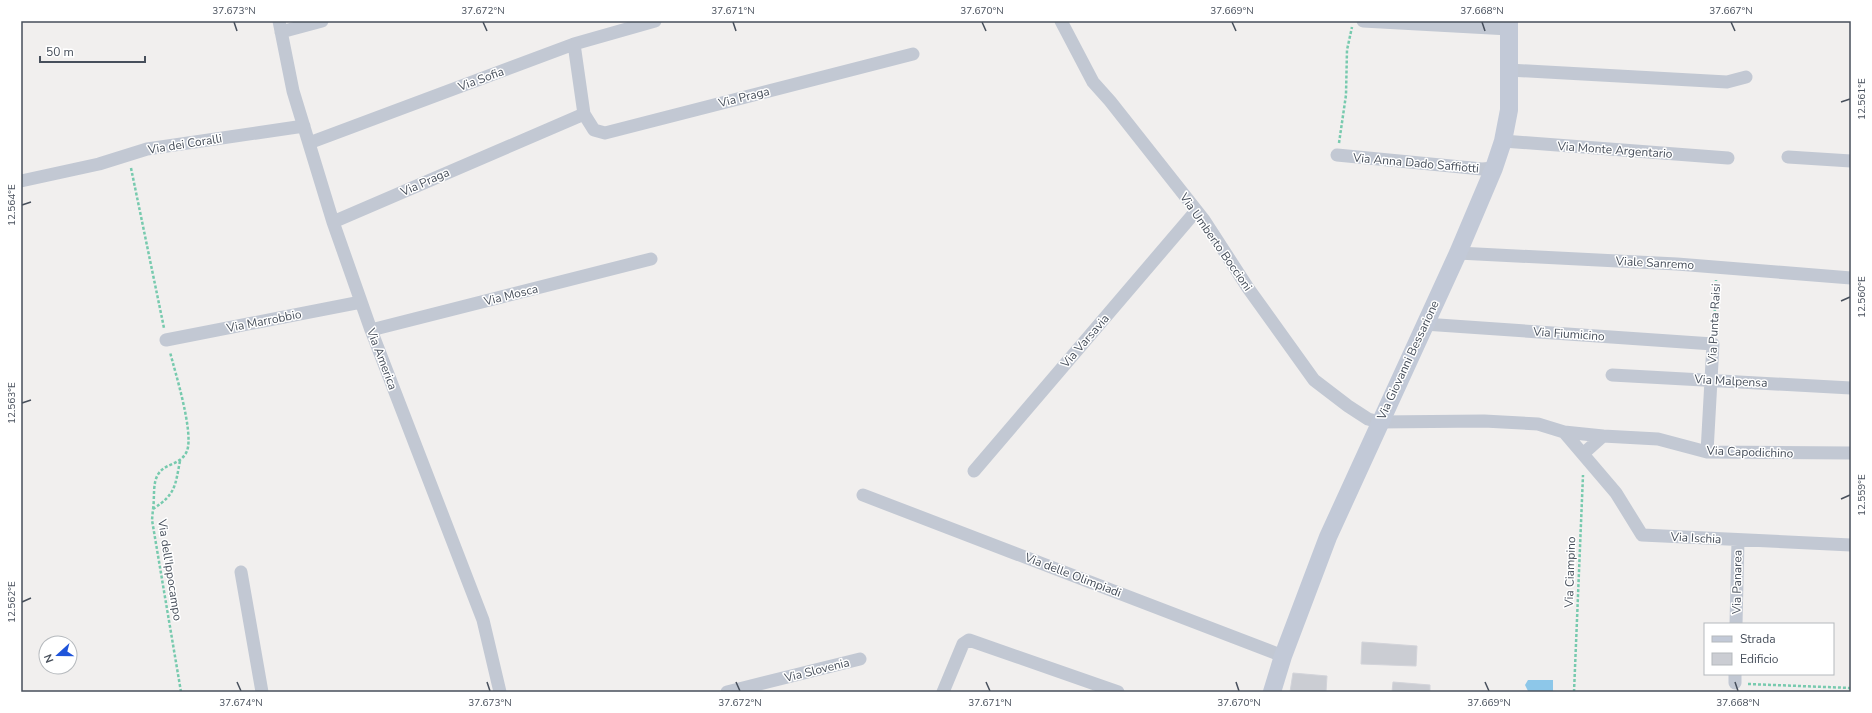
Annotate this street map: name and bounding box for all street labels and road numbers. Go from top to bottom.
street label: Via Sofia [455,63,506,95]
street label: Via Praga [716,83,771,111]
street label: Via dei Coralli [146,130,223,158]
street label: Via Monte Argentario [1556,138,1673,162]
street label: Via Anna Dado Saffiotti [1351,149,1480,176]
street label: Via Praga [397,164,452,200]
street label: Via Umberto Boccioni [1176,189,1256,294]
street label: Viale Sanremo [1614,253,1695,273]
street label: Via Mosca [481,281,540,310]
street label: Via Punta Raisi [1704,283,1724,366]
street label: Via Giovanni Bessarione [1373,298,1443,423]
street label: Via Marrobbio [224,306,303,336]
street label: Via Varsavia [1057,311,1113,372]
street label: Via Fiumicino [1532,323,1606,344]
street label: Via America [363,325,401,392]
street label: Via Malpensa [1693,371,1768,391]
street label: Via Capodichino [1705,442,1794,462]
street label: Via dell'Ippocampo [154,517,186,622]
street label: Via Ischia [1669,529,1722,547]
street label: Via Ciampino [1561,536,1579,609]
street label: Via delle Olimpiadi [1022,549,1124,601]
street label: Via Panarea [1728,550,1746,615]
street label: Via Slovenia [782,654,851,686]

